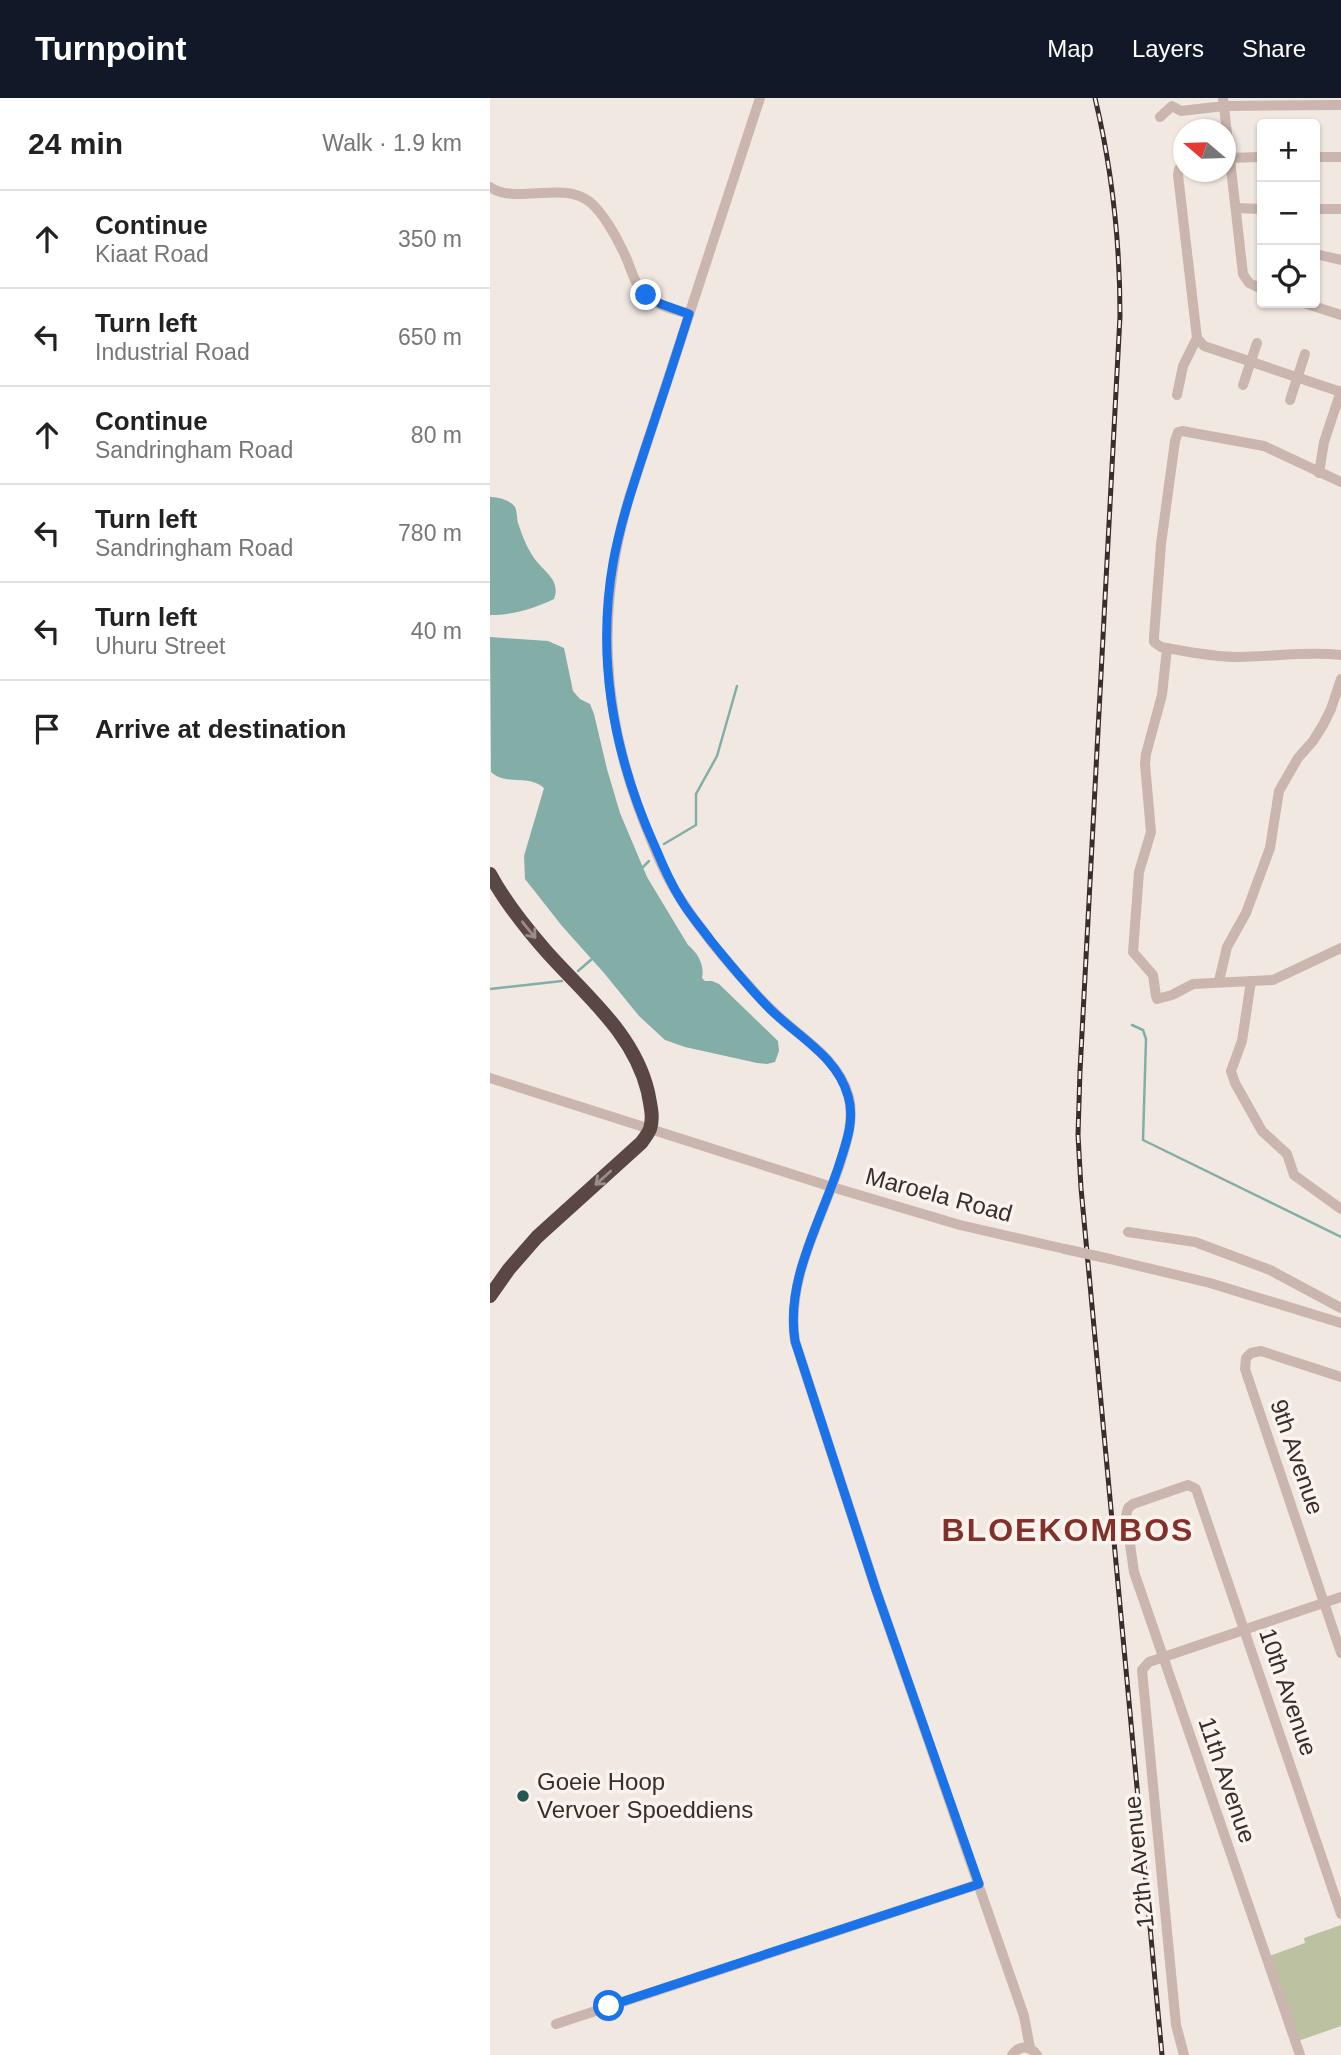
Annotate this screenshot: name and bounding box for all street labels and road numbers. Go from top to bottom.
street label: Maroela Road [863,1162,1015,1227]
street label: 9th Avenue [1265,1396,1330,1518]
street label: 10th Avenue [1254,1625,1323,1759]
street label: 11th Avenue [1193,1713,1262,1846]
street label: 12th Avenue [1118,1794,1159,1930]

